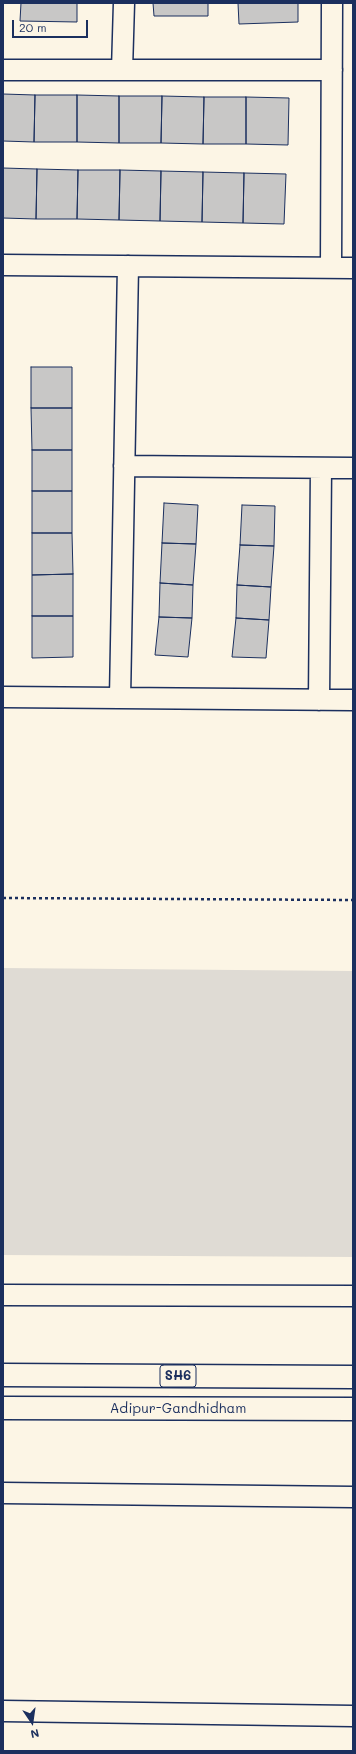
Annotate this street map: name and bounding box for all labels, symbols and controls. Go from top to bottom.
scale bar [14,12,90,38]
text: 20 m [19,19,47,35]
road number: SH6 [160,1365,196,1387]
street label: Adipur-Gandhidham [110,1401,246,1417]
north arrow [12,1702,52,1742]
text: N [29,1726,41,1742]

